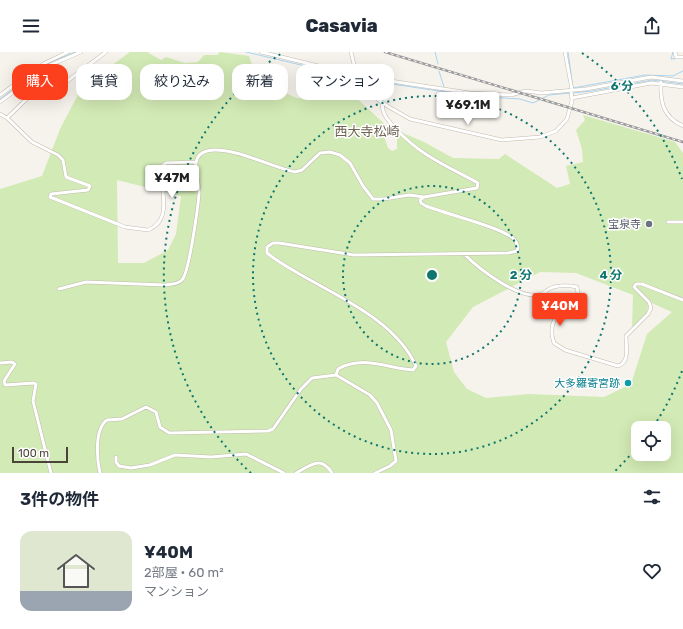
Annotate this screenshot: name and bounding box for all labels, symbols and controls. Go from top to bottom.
icon: menu [20,15,42,37]
text: Casavia [305,15,378,37]
icon: share [641,15,663,37]
chip: 購入 [12,64,68,100]
chip: 賃貸 [76,64,132,100]
chip: 絞り込み [140,64,224,100]
chip: 新着 [232,64,288,100]
chip: マンション [296,64,394,100]
text: 6 分 [611,79,633,93]
pin: ¥69.1M [435,92,501,126]
text: ¥69.1M [445,97,491,112]
district label: 西大寺松崎 [334,124,400,139]
pin: ¥47M [148,165,196,199]
text: ¥47M [154,170,190,185]
place label: 宝泉寺 [608,218,641,231]
marker: 宝泉寺 [644,219,654,229]
centre of rings [425,268,439,282]
text: 2 分 [510,268,532,282]
text: 4 分 [600,268,622,282]
pin: ¥40M [536,293,584,327]
text: ¥40M [541,298,579,313]
place label: 大多羅寄宮跡 [554,377,620,390]
marker: 大多羅寄宮跡 [623,378,633,388]
map controls [631,421,671,461]
button: locate [631,421,671,461]
scale bar [12,445,68,464]
text: 100 m [18,447,49,460]
icon: filters [641,486,663,508]
text: 3件の物件 [20,489,99,509]
text: ¥40M [144,542,193,562]
icon: home [52,547,100,595]
icon: heart [641,560,663,582]
text: 2部屋 · 60 m² [144,565,224,580]
text: マンション [144,584,209,599]

